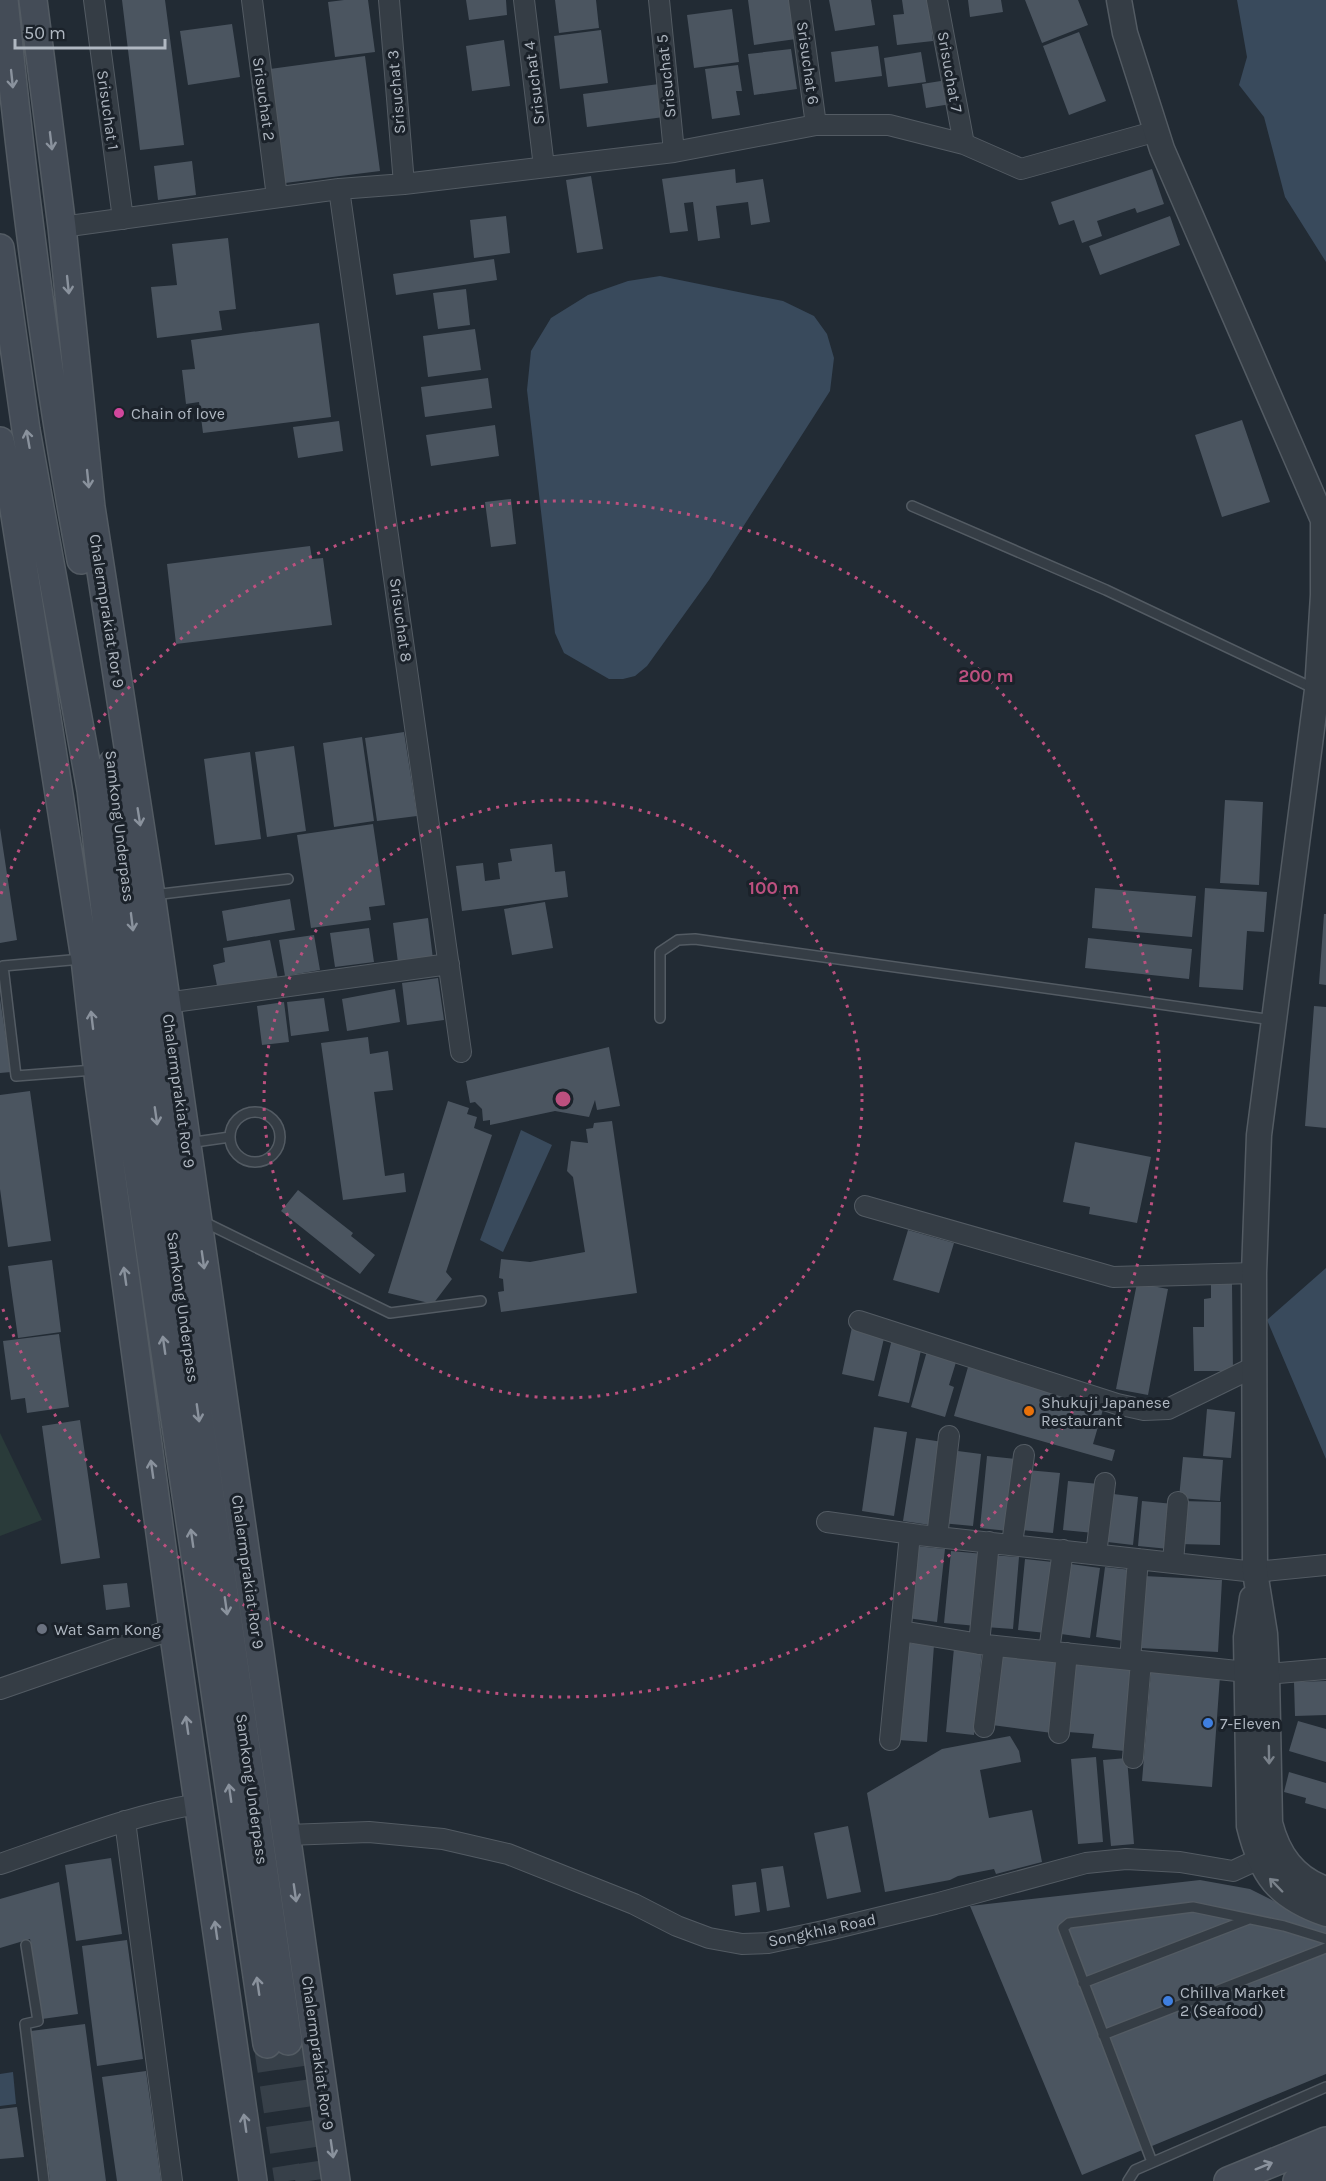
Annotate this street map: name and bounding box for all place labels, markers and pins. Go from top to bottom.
place label: Chain of love [131,404,225,423]
marker: Chain of love [112,406,126,420]
centre of rings [553,1089,573,1109]
place label: Shukuji Japanese Restaurant [1041,1393,1170,1430]
marker: Shukuji Japanese Restaurant [1022,1404,1036,1418]
place label: Wat Sam Kong [54,1620,161,1639]
marker: Wat Sam Kong [35,1622,49,1636]
place label: 7-Eleven [1220,1714,1281,1733]
marker: 7-Eleven [1201,1716,1215,1730]
place label: Chillva Market 2 (Seafood) [1180,1983,1285,2020]
marker: Chillva Market 2 (Seafood) [1161,1994,1175,2008]

